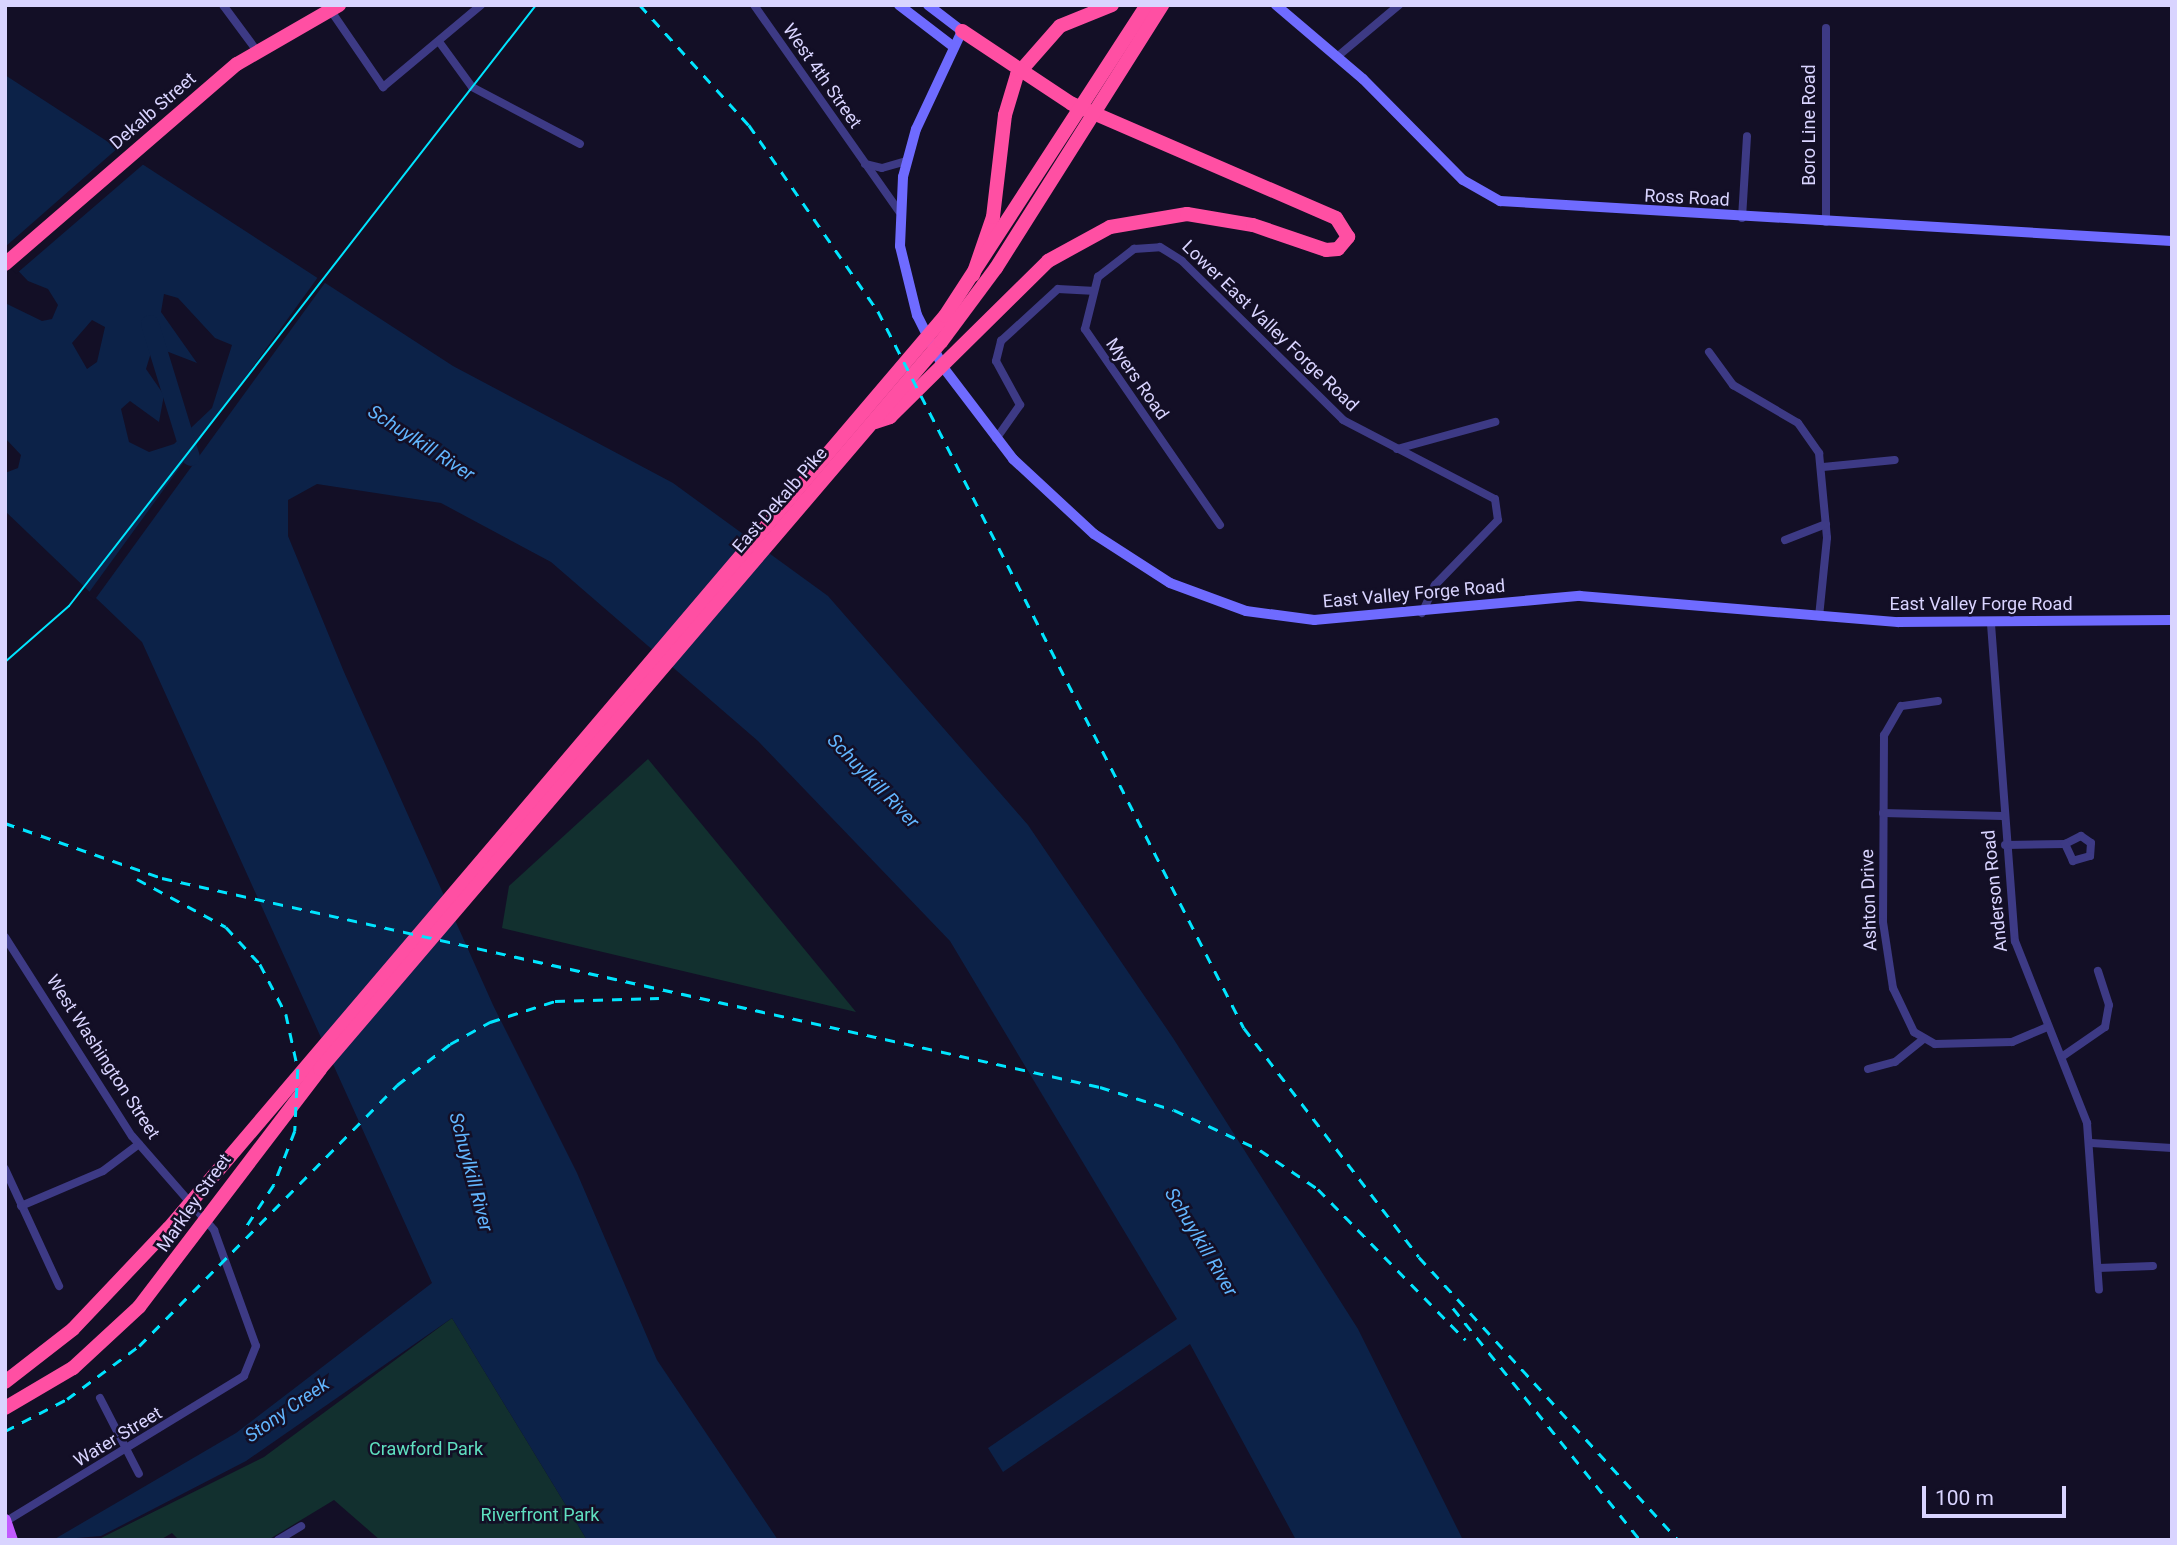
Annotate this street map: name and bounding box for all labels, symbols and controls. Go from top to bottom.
street label: West 4th Street [778,20,866,132]
street label: Boro Line Road [1798,64,1820,186]
street label: Dekalb Street [106,68,200,154]
street label: Ross Road [1644,185,1730,211]
street label: Lower East Valley Forge Road [1177,236,1363,416]
street label: Myers Road [1101,334,1173,424]
water label: Schuylkill River [364,400,478,486]
street label: East Dekalb Pike [728,443,832,557]
street label: East Valley Forge Road [1322,575,1506,613]
street label: East Valley Forge Road [1889,593,2073,615]
water label: Schuylkill River [822,729,924,833]
street label: Anderson Road [1978,829,2012,953]
street label: Ashton Drive [1856,849,1882,951]
street label: West Washington Street [42,971,164,1143]
water label: Schuylkill River [444,1110,498,1234]
street label: Markley Street [152,1150,236,1256]
water label: Schuylkill River [1160,1184,1242,1300]
water label: Stony Creek [240,1373,334,1447]
street label: Water Street [70,1402,166,1472]
park label: Crawford Park [369,1438,483,1460]
scale bar [1925,1472,2068,1516]
text: 100 m [1935,1486,1994,1510]
park label: Riverfront Park [481,1504,599,1526]

